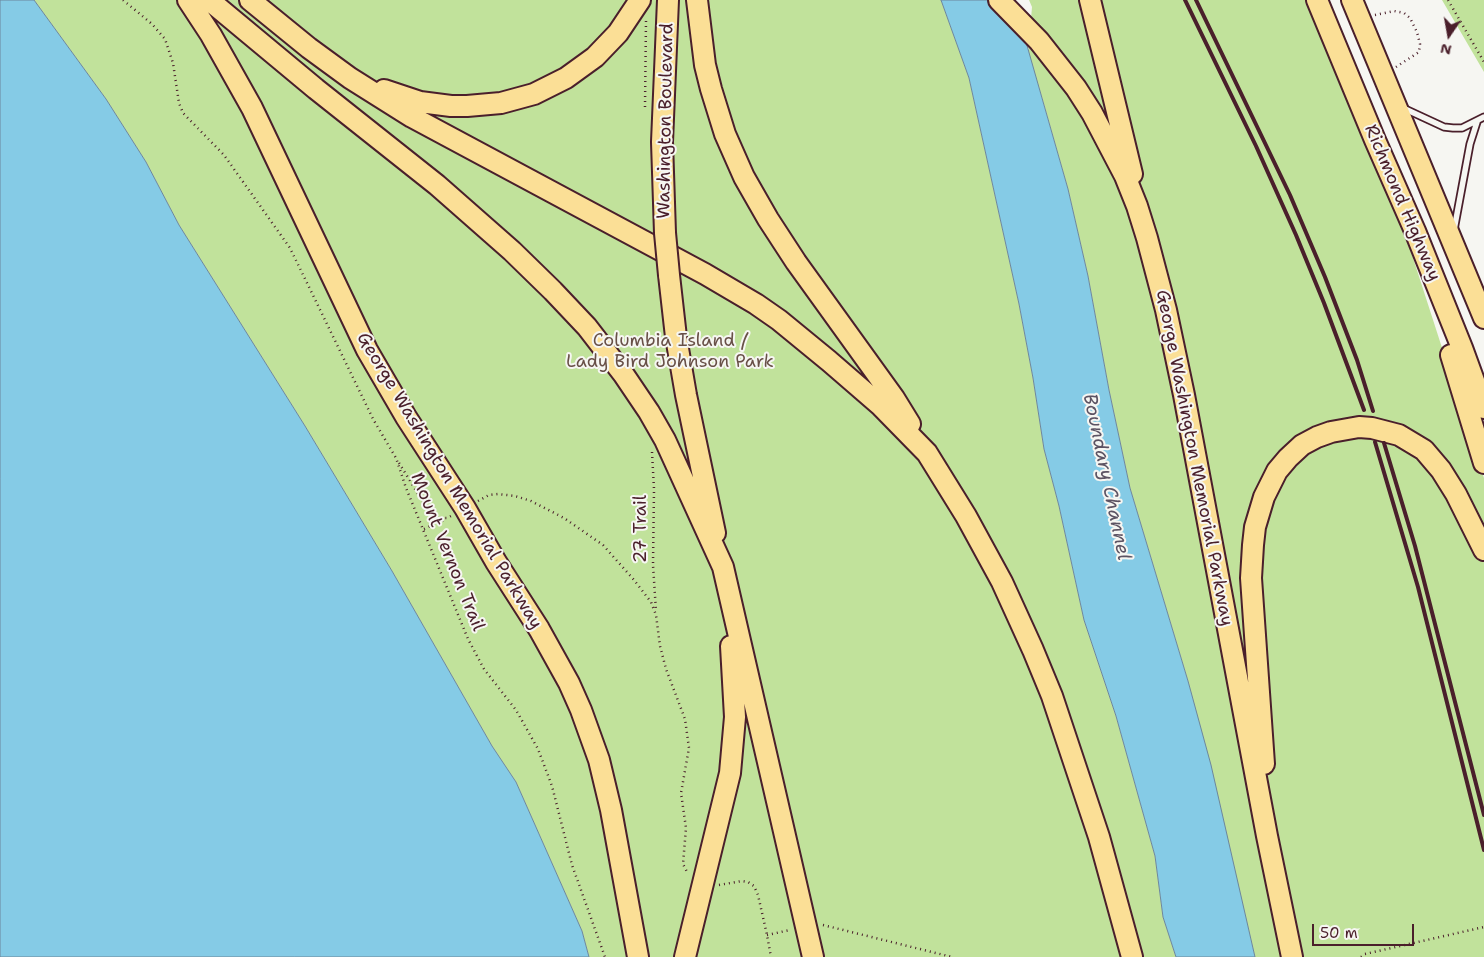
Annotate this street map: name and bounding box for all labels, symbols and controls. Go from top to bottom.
north arrow [1424,10,1474,60]
street label: Washington Boulevard [653,23,679,219]
text: N [1439,40,1453,60]
street label: Richmond Highway [1359,121,1445,285]
street label: George Washington Memorial Parkway [1151,288,1237,628]
street label: George Washington Memorial Parkway [352,329,546,633]
park label: Columbia Island / Lady Bird Johnson Park [566,330,774,372]
water label: Boundary Channel [1077,391,1135,563]
street label: Mount Vernon Trail [405,470,489,634]
street label: 27 Trail [630,495,652,563]
scale bar [1314,914,1416,946]
text: 50 m [1320,923,1358,943]

